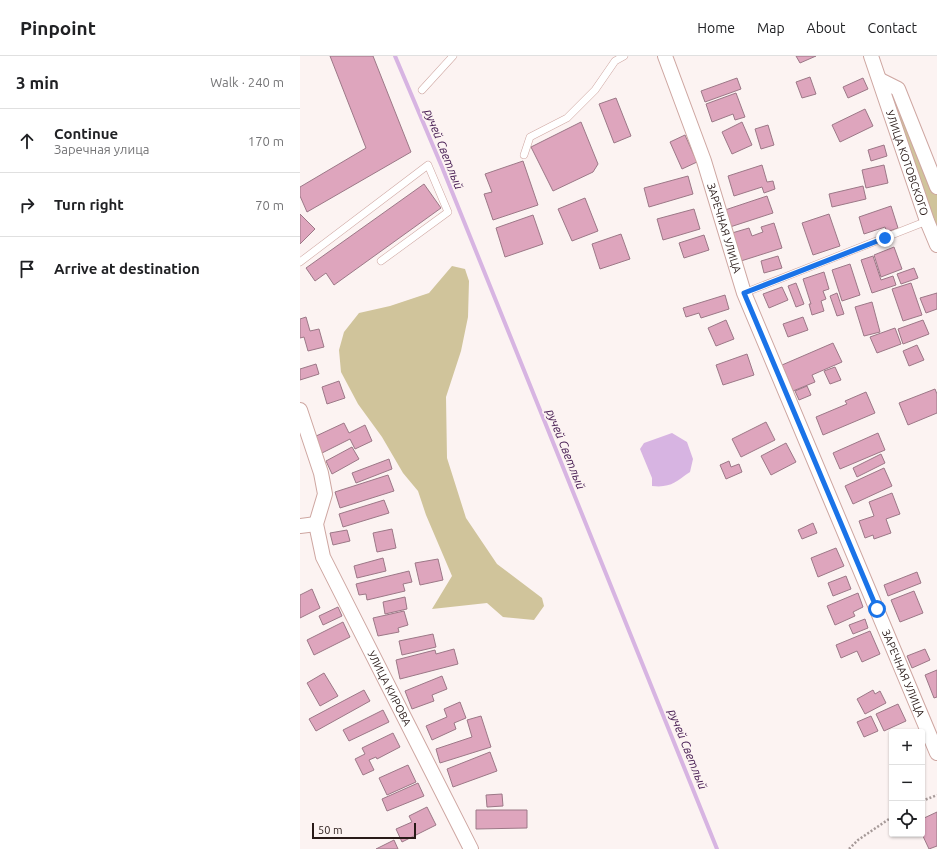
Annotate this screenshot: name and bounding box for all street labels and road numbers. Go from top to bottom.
street label: УЛИЦА КОТОВСКОГО [884,109,931,217]
street label: ЗАРЕЧНАЯ УЛИЦА [705,181,744,275]
street label: ЗАРЕЧНАЯ УЛИЦА [880,628,927,719]
street label: УЛИЦА КИРОВА [365,649,414,729]

